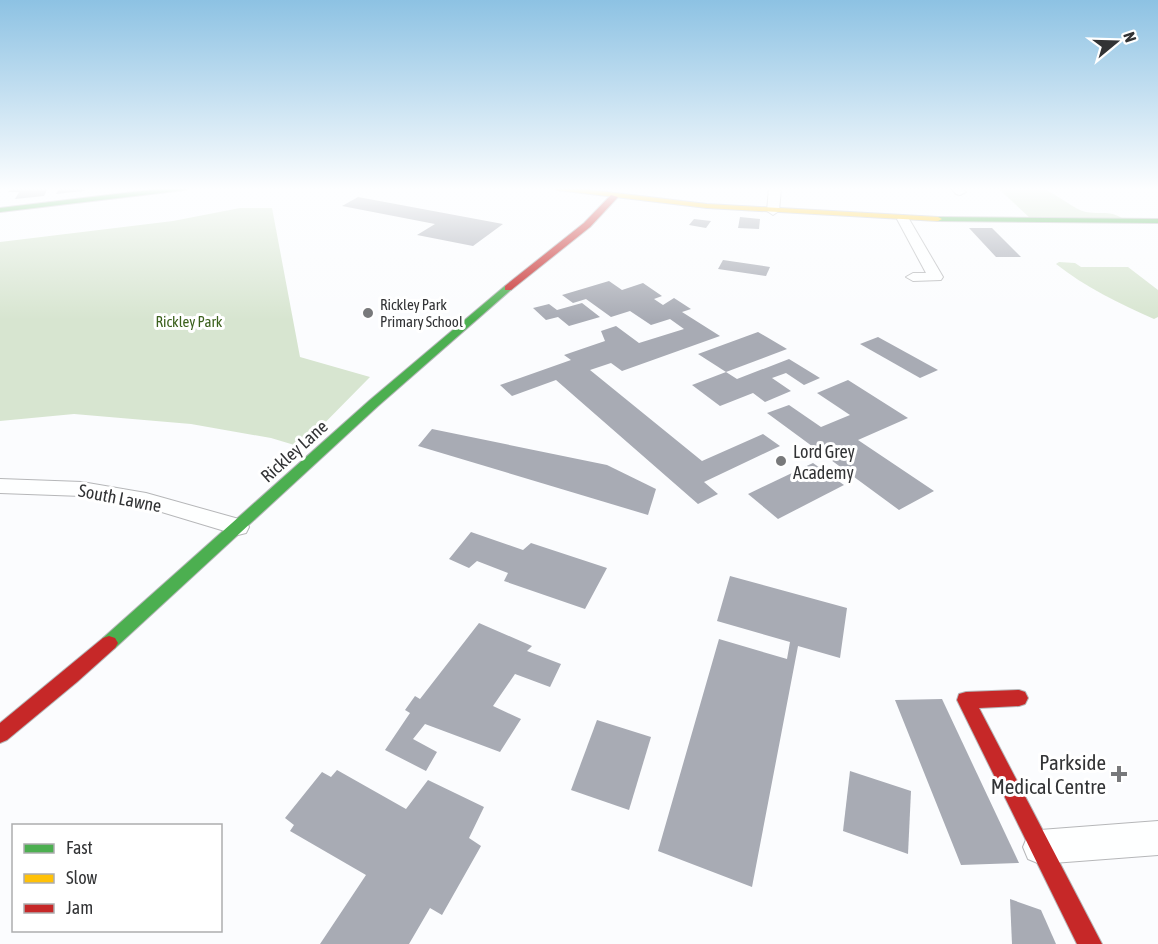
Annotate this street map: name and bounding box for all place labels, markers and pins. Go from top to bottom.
place label: Rickley Park Primary School [380,296,463,330]
marker: Rickley Park Primary School [361,306,375,320]
place label: Lord Grey Academy [793,441,855,483]
marker: Lord Grey Academy [774,454,788,468]
place label: Parkside Medical Centre [991,750,1106,798]
marker: Parkside Medical Centre [1110,765,1128,783]

